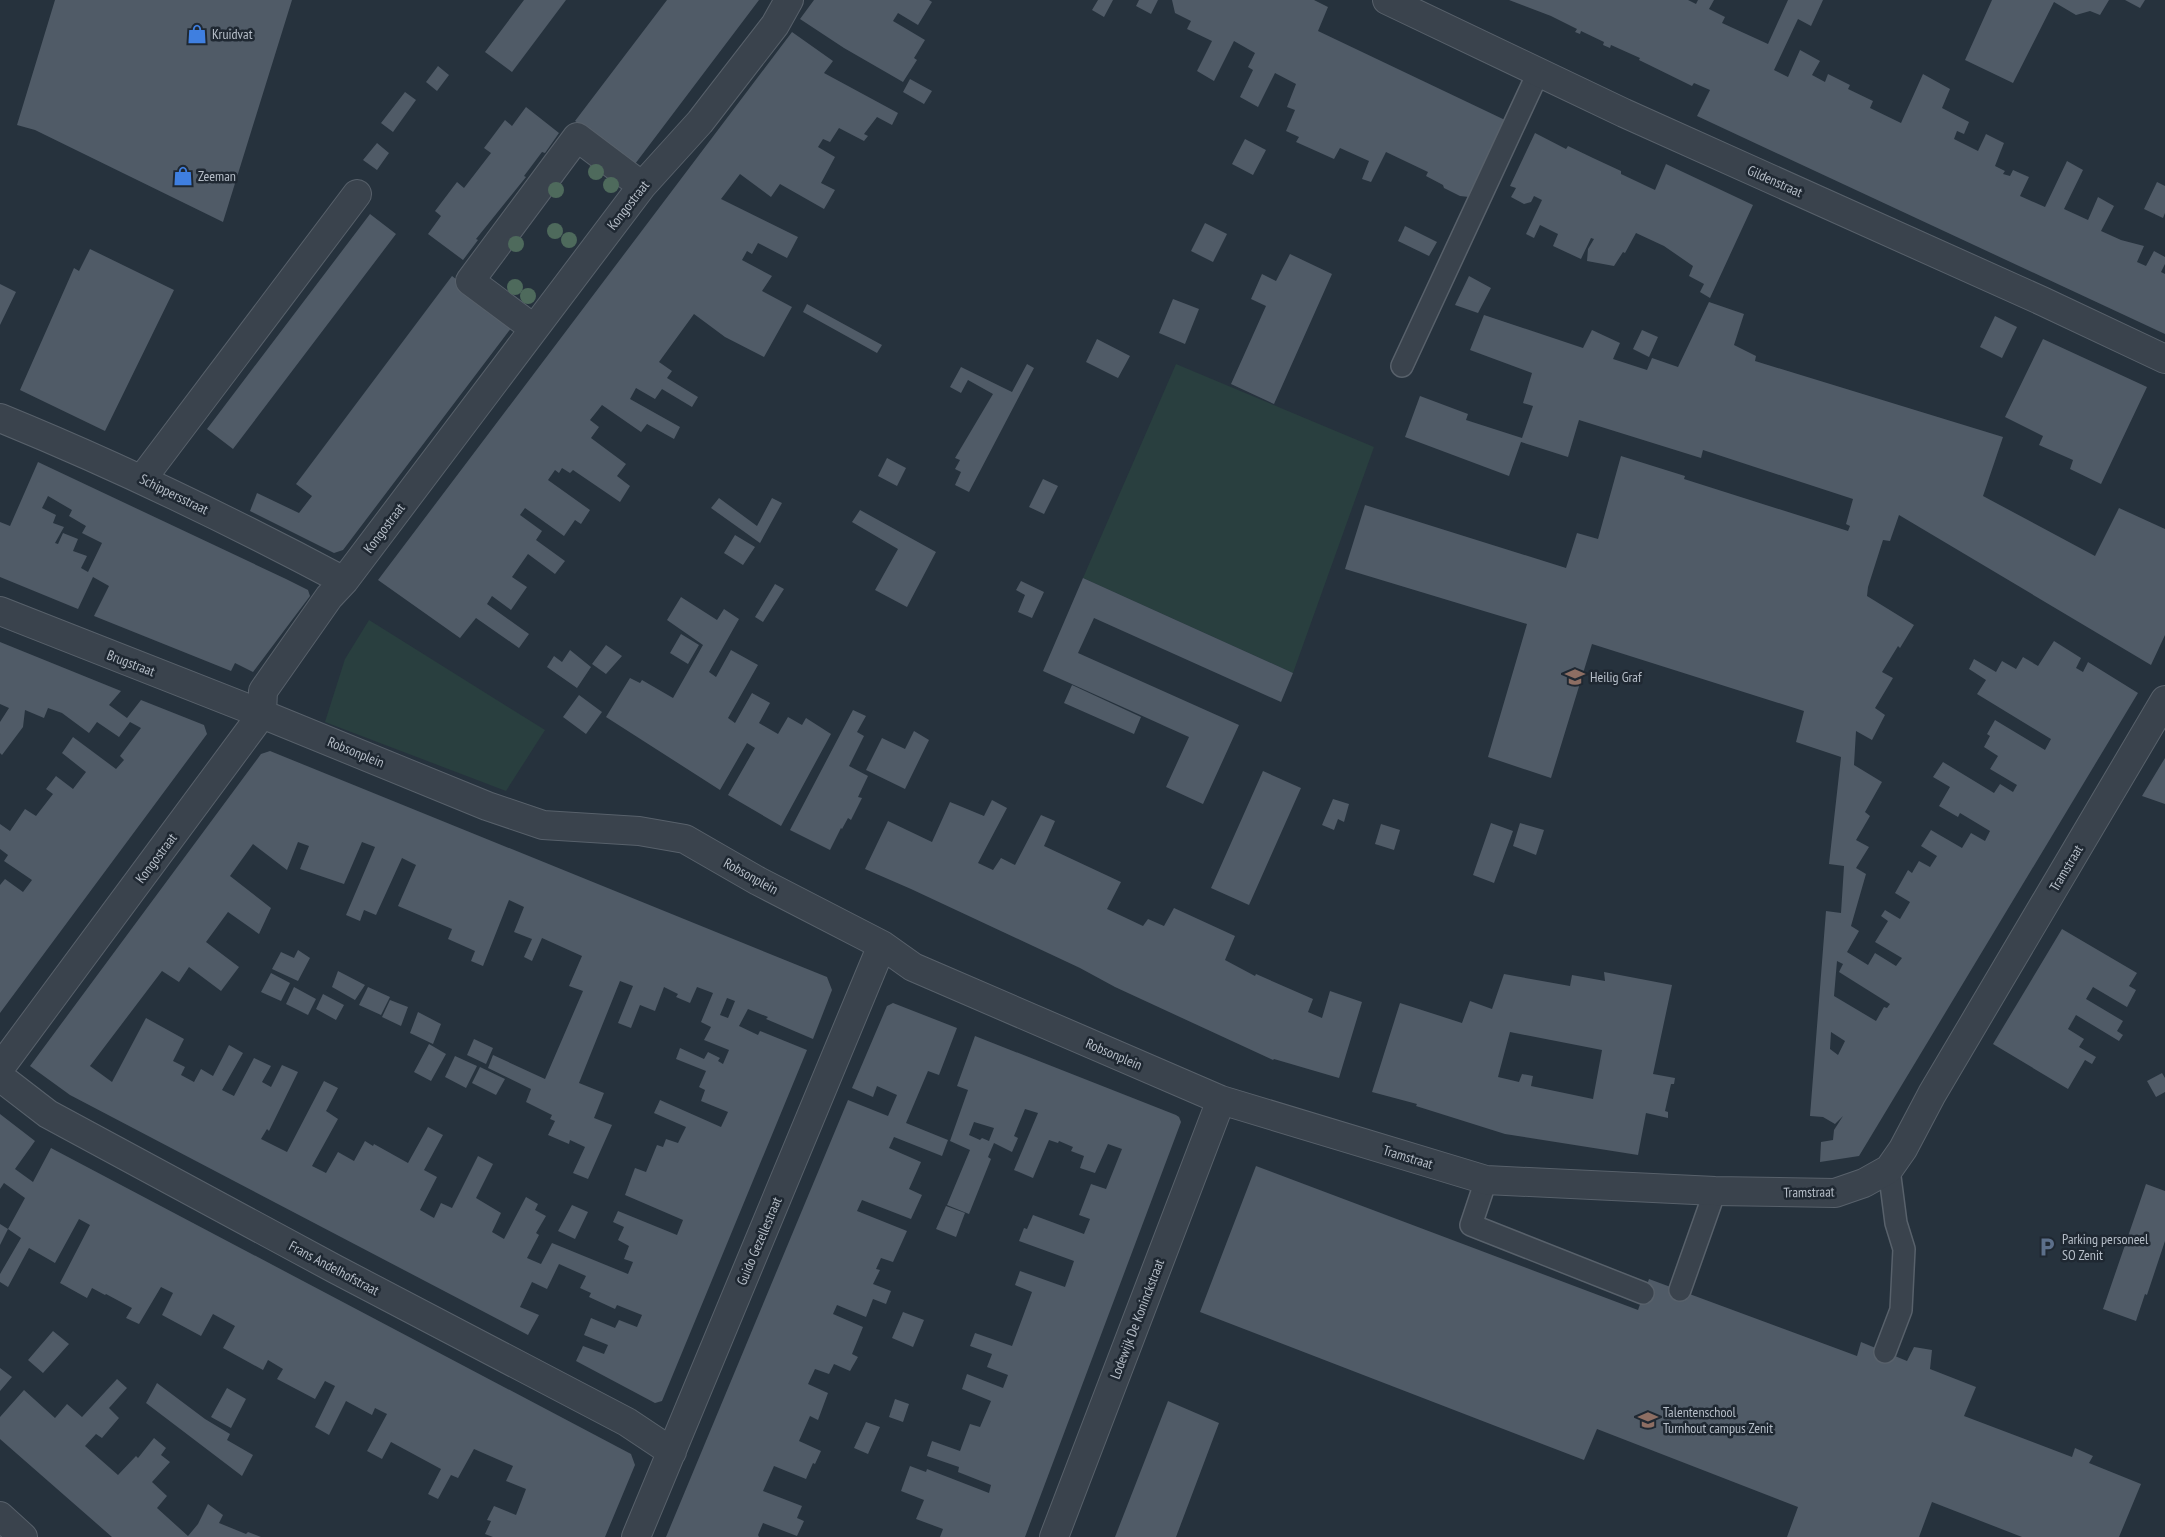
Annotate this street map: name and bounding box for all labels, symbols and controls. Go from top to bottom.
shop icon: Kruidvat [186,23,208,45]
place label: Kruidvat [212,25,253,43]
street label: Gildenstraat [1745,161,1806,201]
shop icon: Zeeman [172,165,194,187]
place label: Zeeman [198,167,236,185]
street label: Kongostraat [603,176,653,233]
street label: Schippersstraat [137,470,211,518]
street label: Kongostraat [359,499,409,557]
street label: Brugstraat [104,646,158,680]
school or university icon: Heilig Graf [1564,666,1586,688]
place label: Heilig Graf [1590,668,1642,686]
street label: Robsonplein [325,733,387,771]
street label: Kongostraat [131,829,181,887]
street label: Tramstraat [2045,841,2087,895]
street label: Robsonplein [721,854,781,898]
street label: Robsonplein [1083,1034,1145,1074]
street label: Tramstraat [1381,1141,1435,1173]
street label: Tramstraat [1783,1183,1835,1201]
street label: Guido Gezellestraat [732,1194,786,1288]
place label: Parking personeel SO Zenit [2062,1230,2149,1264]
parking icon: Parking personeel SO Zenit [2036,1236,2058,1258]
street label: Frans Andelhofstraat [286,1237,382,1299]
street label: Lodewijk De Koninckstraat [1106,1256,1168,1382]
place label: Talentenschool Turnhout campus Zenit [1663,1403,1773,1437]
school or university icon: Talentenschool Turnhout campus Zenit [1637,1409,1659,1431]

